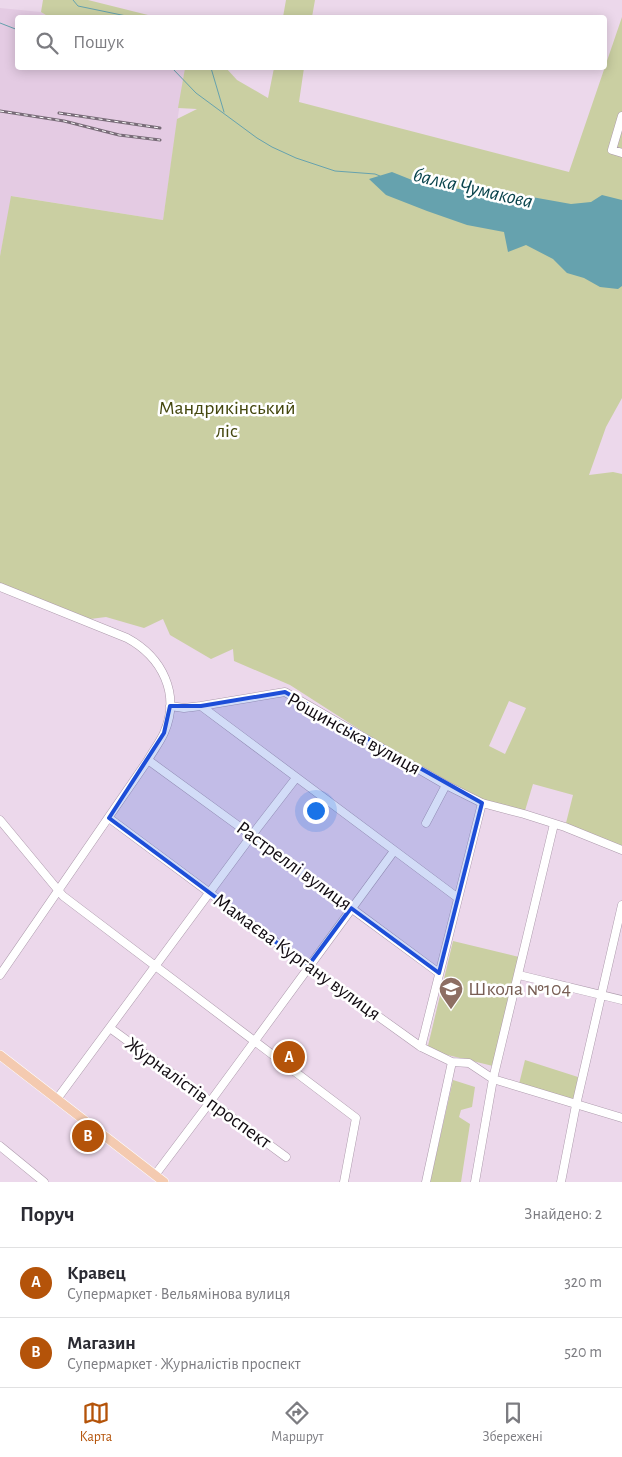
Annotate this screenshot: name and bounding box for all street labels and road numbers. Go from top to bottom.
street label: Рощинська вулиця [284,689,424,779]
street label: Растреллі вулиця [233,818,355,914]
street label: Мамаєва Кургану вулиця [210,890,384,1024]
street label: Журналістів проспект [121,1033,275,1153]

